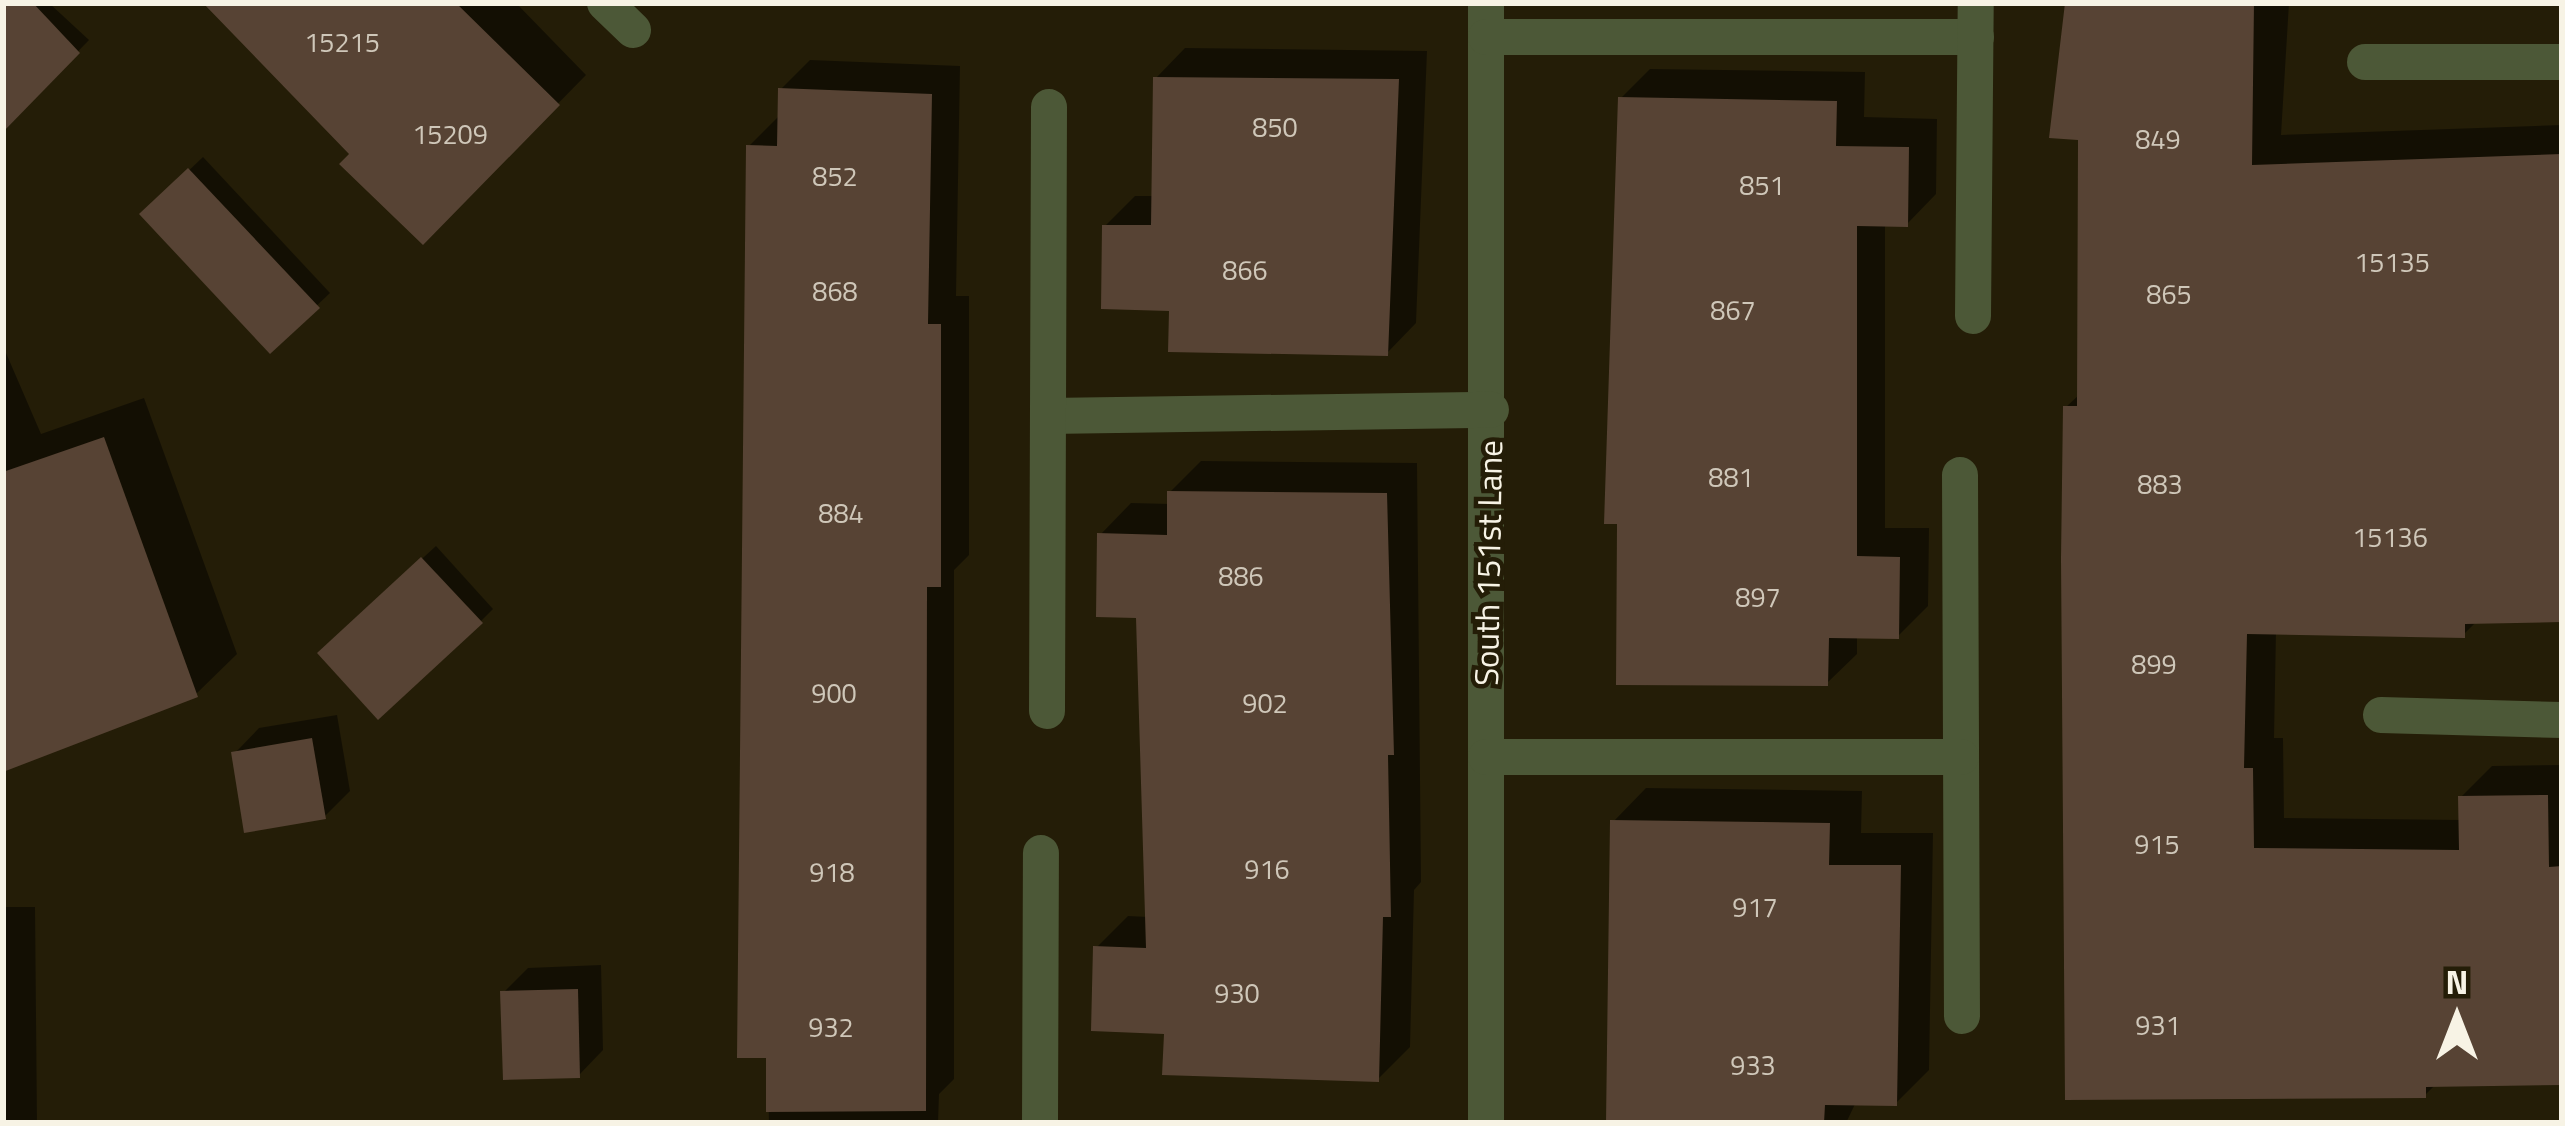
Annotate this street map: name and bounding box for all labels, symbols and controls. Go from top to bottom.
house number: 15215 [304,26,380,58]
house number: 850 [1252,111,1298,143]
house number: 15209 [412,118,488,150]
house number: 849 [2135,123,2181,155]
house number: 852 [812,160,858,192]
house number: 851 [1739,169,1785,201]
house number: 15135 [2354,246,2430,278]
house number: 866 [1222,254,1268,286]
house number: 868 [812,275,858,307]
house number: 865 [2146,278,2192,310]
house number: 867 [1710,294,1756,326]
street label: South 151st Lane [1467,440,1511,686]
house number: 881 [1708,461,1754,493]
house number: 883 [2137,468,2183,500]
house number: 884 [818,497,864,529]
house number: 15136 [2352,521,2428,553]
house number: 886 [1218,560,1264,592]
house number: 897 [1735,581,1781,613]
house number: 899 [2131,648,2177,680]
house number: 900 [811,677,857,709]
house number: 902 [1242,687,1288,719]
house number: 915 [2134,828,2180,860]
house number: 916 [1244,853,1290,885]
house number: 918 [809,856,855,888]
house number: 917 [1732,891,1778,923]
text: N [2446,957,2468,1007]
north arrow [2397,958,2517,1078]
house number: 930 [1214,977,1260,1009]
house number: 931 [2135,1009,2181,1041]
house number: 932 [808,1011,854,1043]
house number: 933 [1730,1049,1776,1081]

